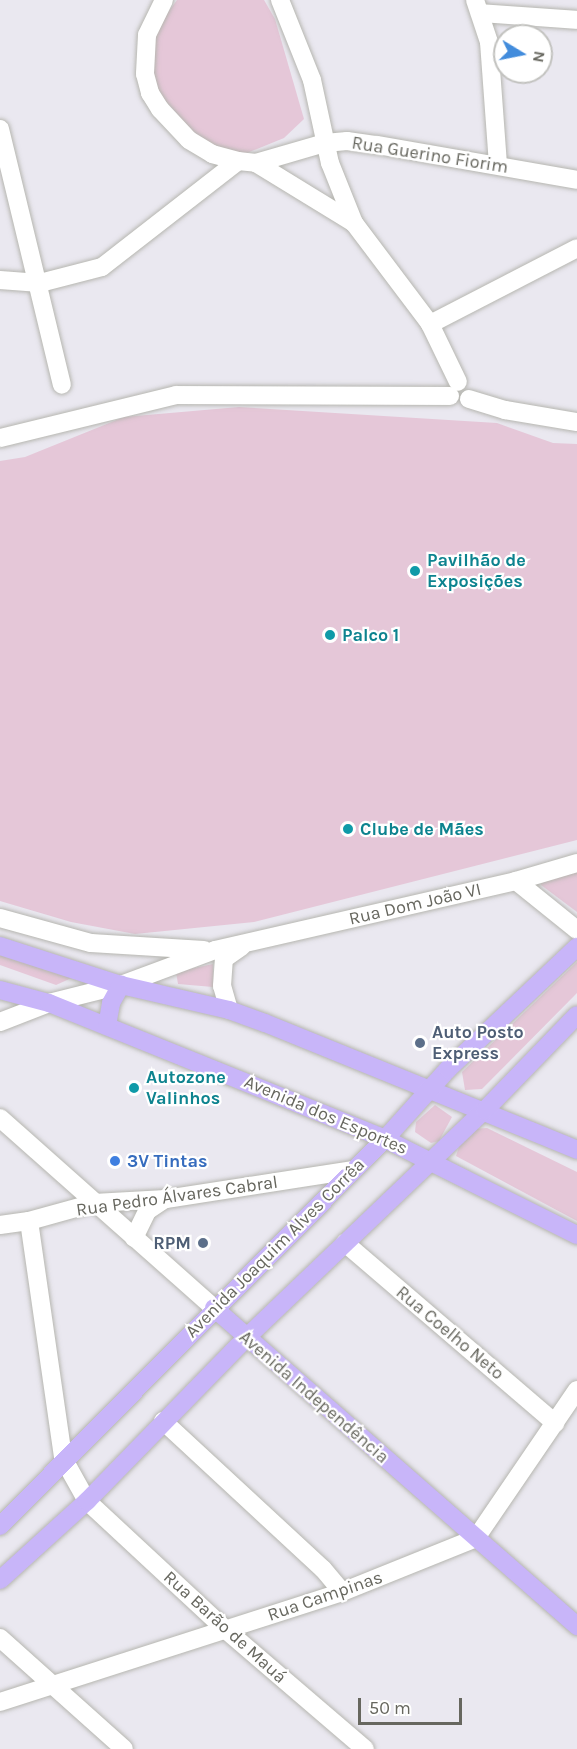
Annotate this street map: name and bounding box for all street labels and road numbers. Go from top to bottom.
street label: Rua Guerino Fiorim [350,132,510,178]
street label: Rua Dom João VI [347,878,483,930]
street label: Avenida dos Esportes [241,1071,411,1159]
street label: Avenida Joaquim Alves Corrêa [181,1154,369,1342]
street label: Rua Pedro Álvares Cabral [75,1171,279,1221]
street label: Rua Coelho Neto [392,1282,508,1384]
street label: Avenida Independência [235,1326,393,1468]
street label: Rua Barão de Mauá [159,1566,291,1688]
street label: Rua Campinas [265,1566,385,1626]

